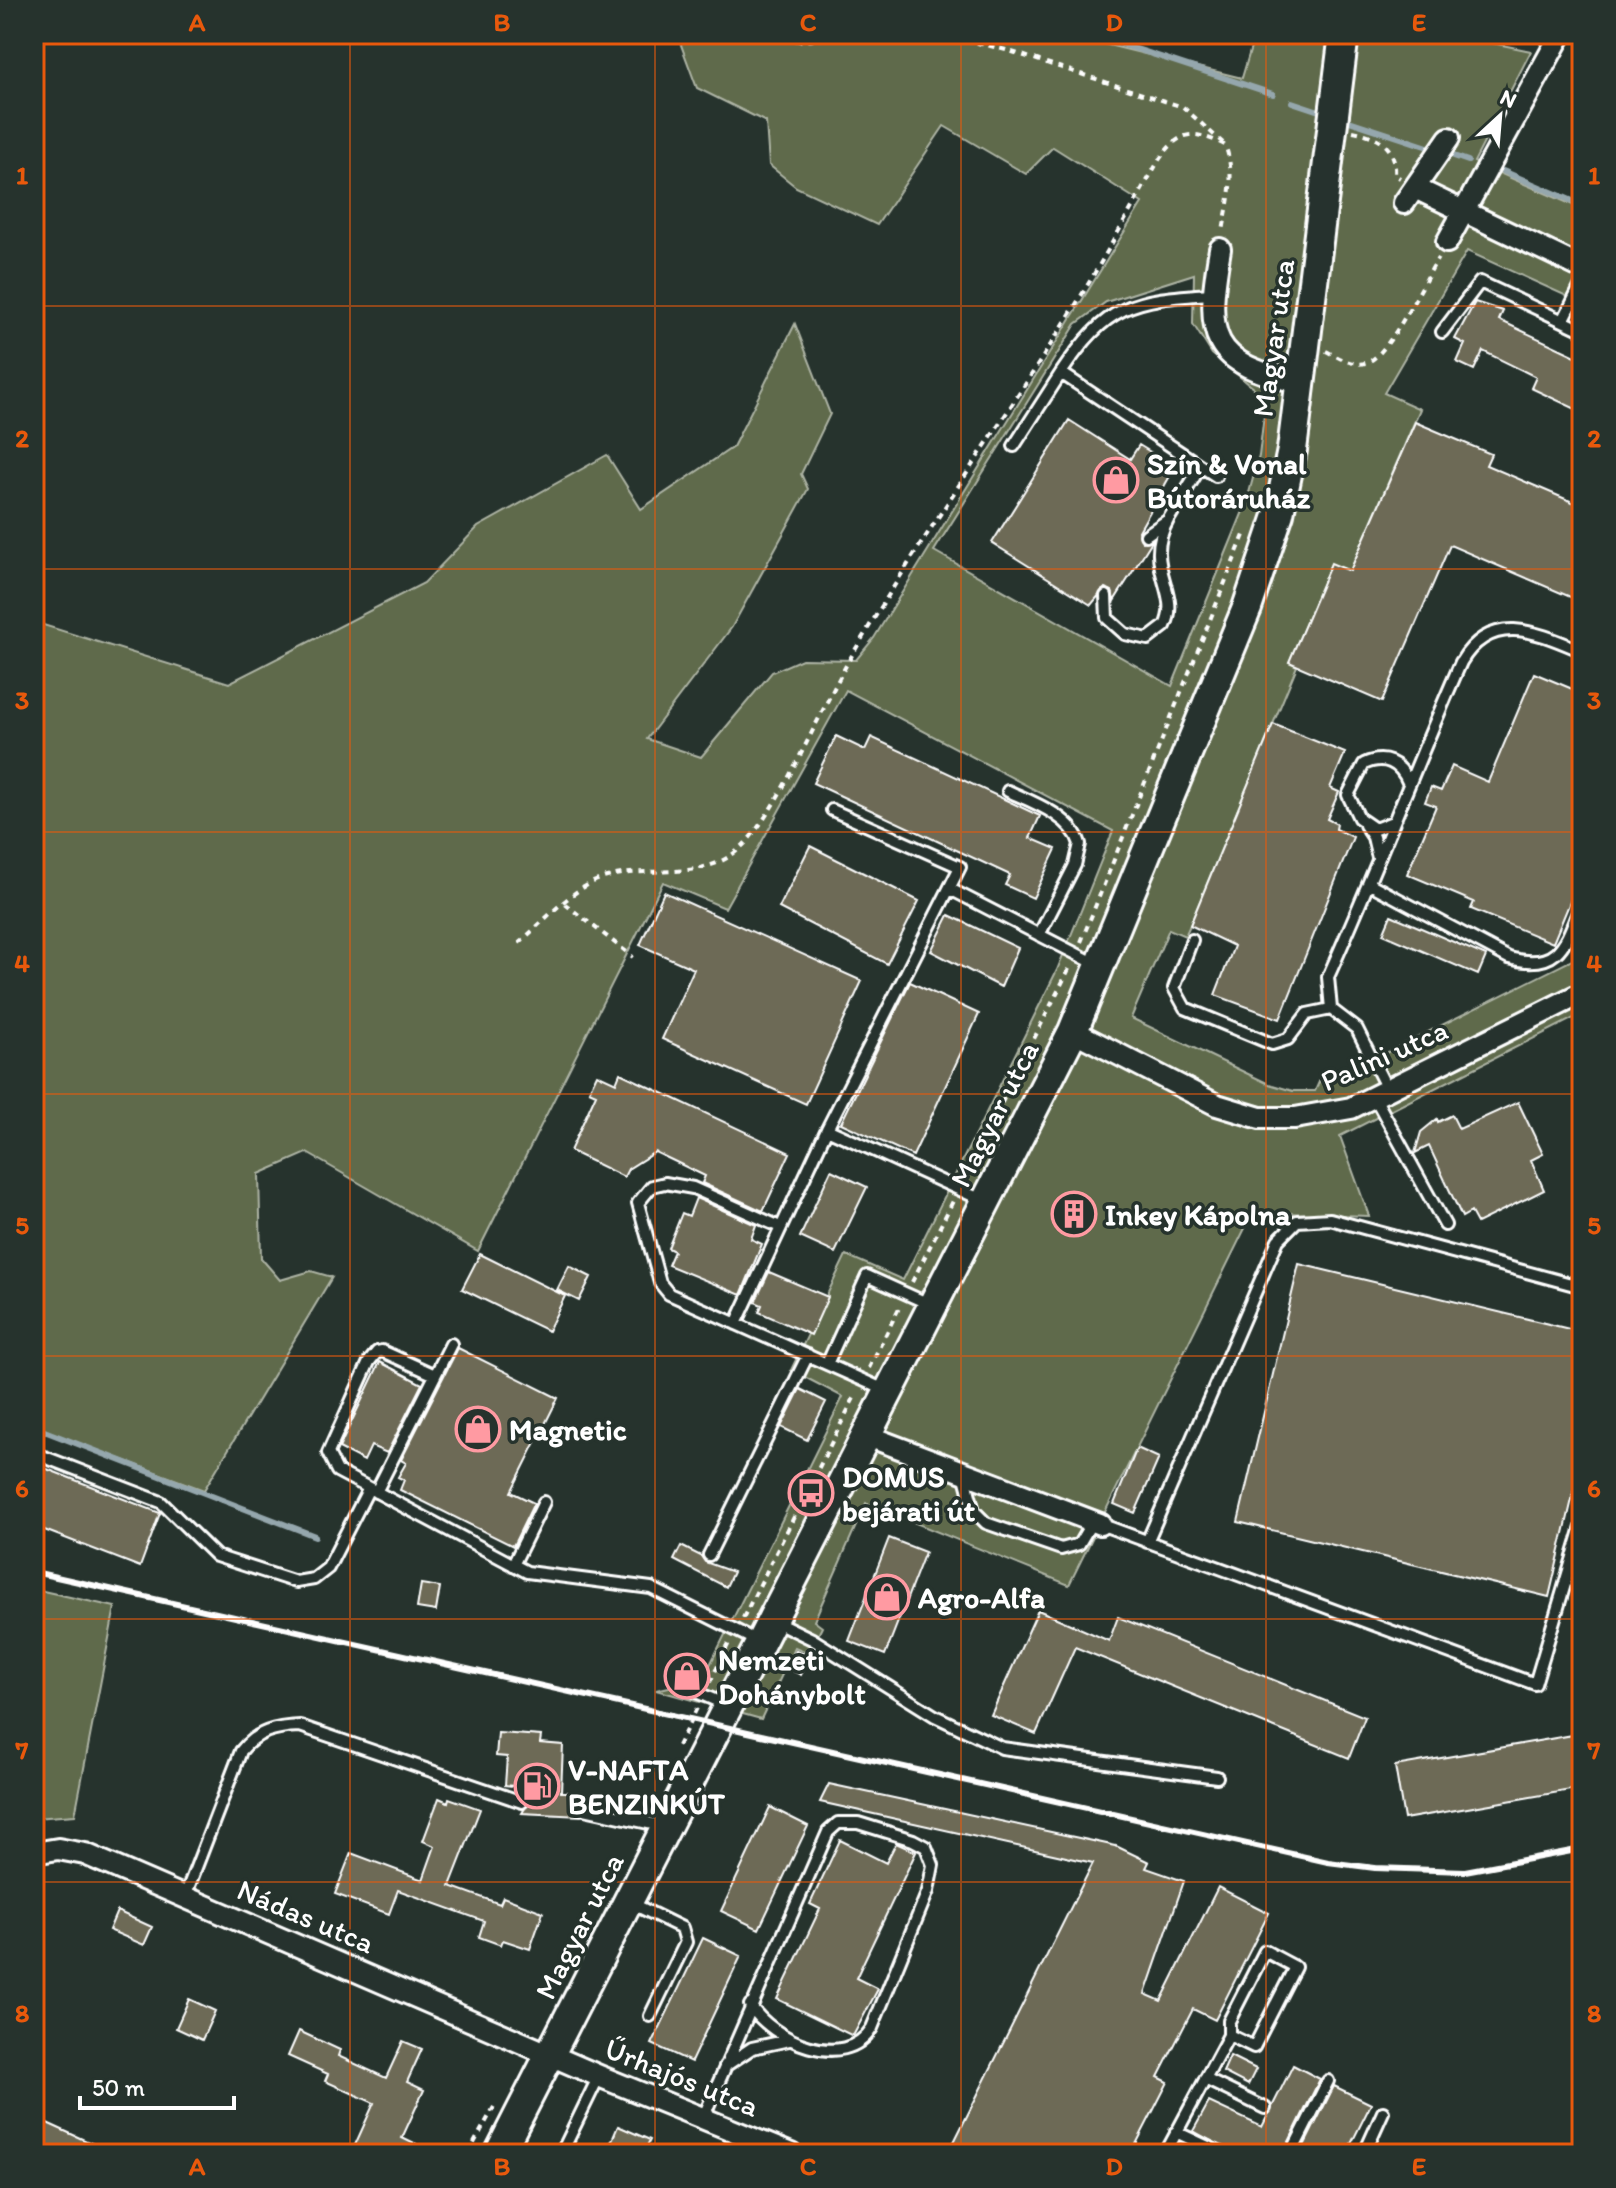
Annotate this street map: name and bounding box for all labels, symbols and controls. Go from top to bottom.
text: A [188,6,206,38]
text: B [494,6,511,38]
text: C [800,6,817,38]
text: D [1105,6,1123,38]
text: E [1412,6,1426,38]
north arrow [1460,76,1540,156]
text: N [1496,83,1521,114]
text: 1 [16,159,28,191]
text: 1 [1588,159,1600,191]
street label: Magyar utca [1244,256,1302,419]
text: 2 [15,422,29,454]
text: 2 [1587,422,1601,454]
place label: Szín & Vonal Bútoráruház [1147,445,1311,516]
shop icon: Szín & Vonal Bútoráruház [1092,456,1140,504]
text: 3 [15,684,29,716]
text: 3 [1587,684,1601,716]
text: 4 [14,947,30,979]
text: 4 [1586,947,1602,979]
street label: Palini utca [1315,1011,1453,1099]
street label: Magyar utca [941,1034,1047,1193]
building icon: Inkey Kápolna [1050,1190,1098,1238]
place label: Inkey Kápolna [1105,1196,1291,1233]
text: 5 [15,1209,29,1241]
text: 5 [1587,1209,1601,1241]
shop icon: Magnetic [454,1405,502,1453]
place label: Magnetic [509,1411,627,1448]
place label: DOMUS bejárati út [842,1458,976,1529]
bus stop icon: DOMUS bejárati út [787,1469,835,1517]
text: 6 [15,1472,29,1504]
text: 6 [1587,1472,1601,1504]
shop icon: Agro-Alfa [863,1573,911,1621]
place label: Agro-Alfa [917,1579,1045,1616]
place label: Nemzeti Dohánybolt [718,1641,866,1712]
shop icon: Nemzeti Dohánybolt [663,1652,711,1700]
text: 7 [15,1734,29,1766]
text: 7 [1587,1734,1601,1766]
place label: V-NAFTA BENZINKÚT [568,1751,726,1822]
fuel station icon: V-NAFTA BENZINKÚT [513,1762,561,1810]
street label: Magyar utca [526,1846,632,2005]
street label: Nádas utca [232,1871,381,1962]
text: 8 [15,1997,29,2029]
text: 8 [1587,1997,1601,2029]
street label: Űrhajós utca [600,2029,765,2125]
scale bar [80,2060,234,2110]
text: 50 m [92,2073,145,2102]
text: A [188,2150,206,2182]
text: B [494,2150,511,2182]
text: C [800,2150,817,2182]
text: D [1105,2150,1123,2182]
text: E [1412,2150,1426,2182]

